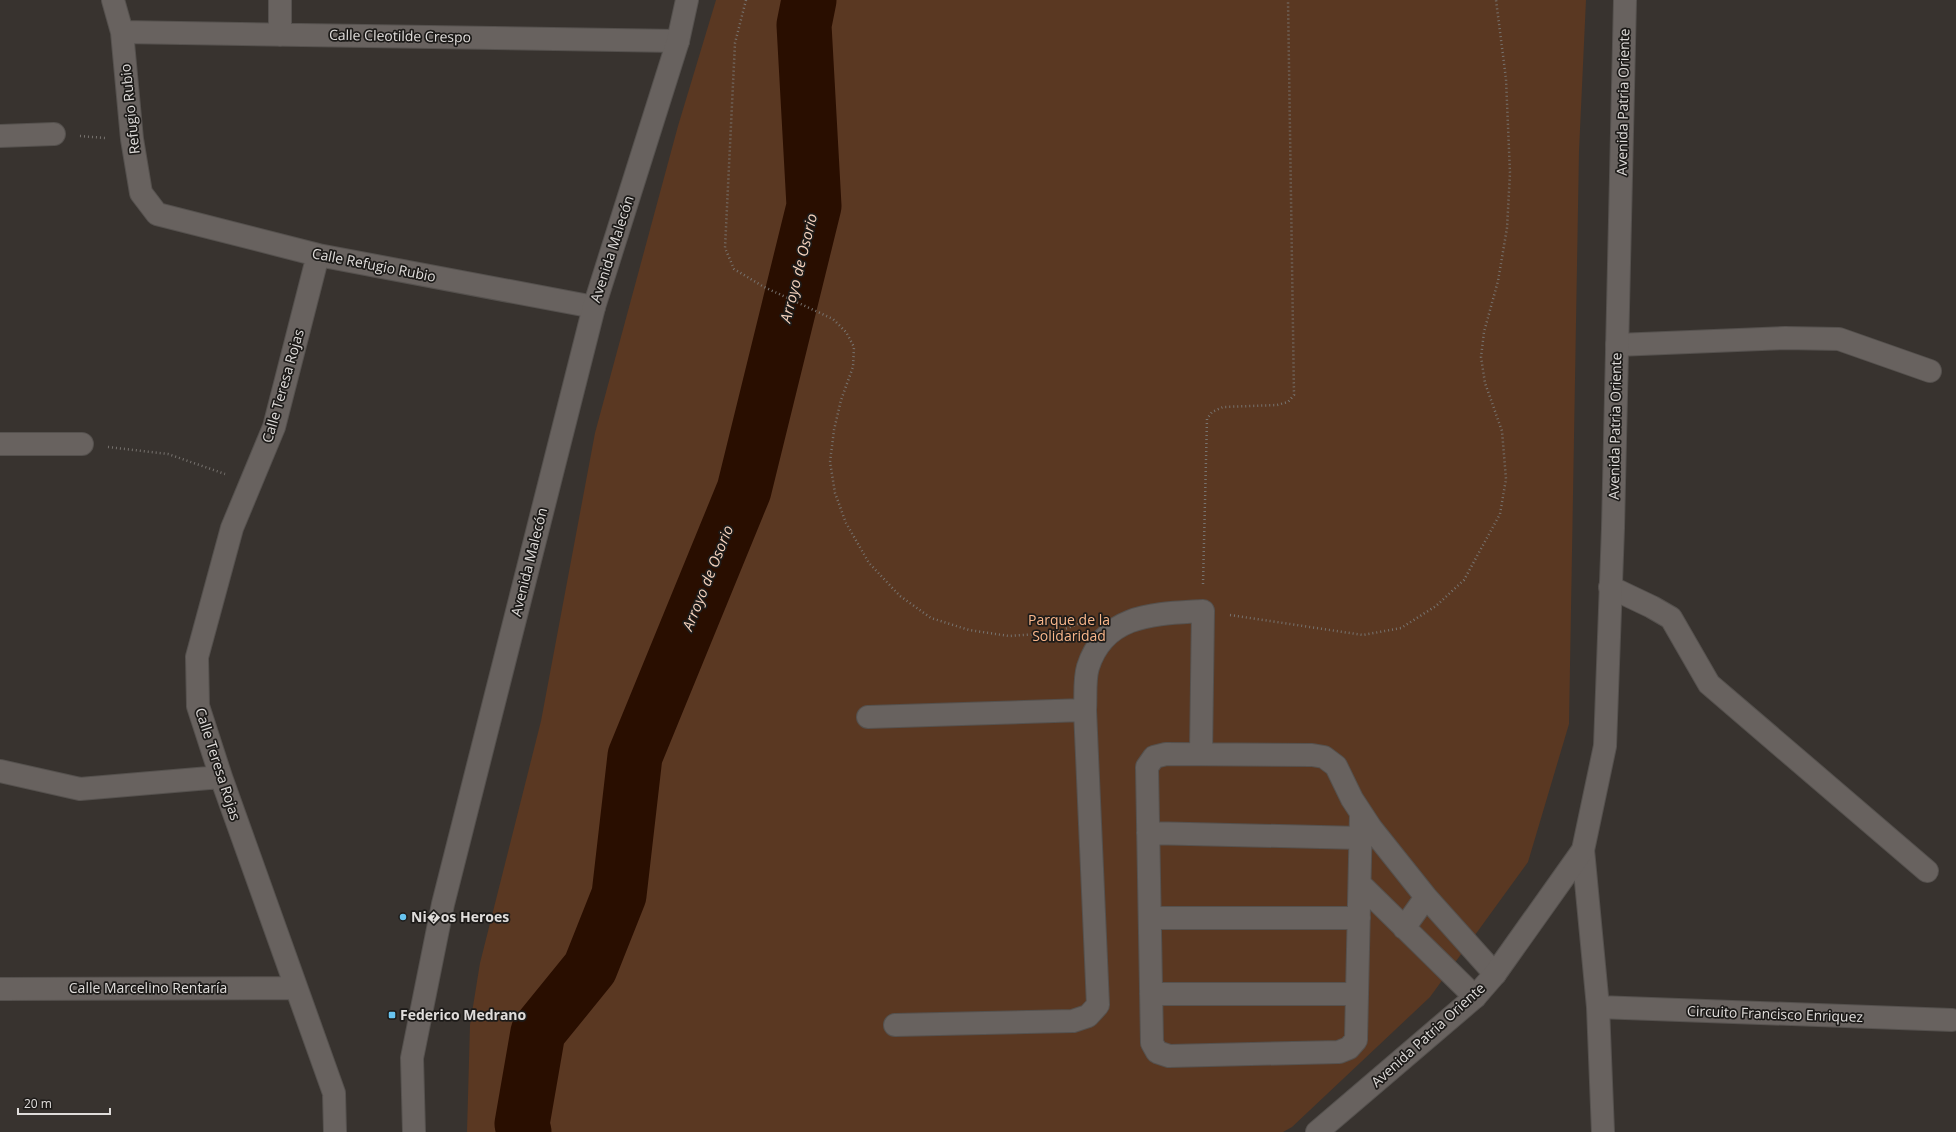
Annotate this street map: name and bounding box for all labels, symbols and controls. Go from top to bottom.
street label: Calle Cleotilde Crespo [329,25,471,46]
street label: Avenida Patria Oriente [1612,28,1633,176]
street label: Refugio Rubio [115,63,144,155]
street label: Avenida Malecón [585,193,638,305]
water label: Arroyo de Osorio [775,211,821,325]
street label: Calle Refugio Rubio [310,243,438,286]
street label: Calle Teresa Rojas [257,326,308,445]
street label: Avenida Patria Oriente [1604,352,1625,500]
street label: Avenida Malecón [506,506,551,618]
water label: Arroyo de Osorio [676,522,737,634]
park label: Parque de la Solidaridad [1028,610,1110,645]
street label: Calle Teresa Rojas [191,705,246,823]
place label: Ni�os Heroes [411,907,509,926]
marker: Ni�os Heroes [398,912,408,922]
street label: Calle Marcelino Rentaría [69,978,227,997]
street label: Avenida Patria Oriente [1367,978,1489,1091]
street label: Circuito Francisco Enriquez [1687,1001,1864,1026]
place label: Federico Medrano [400,1005,527,1024]
marker: Federico Medrano [387,1010,397,1020]
scale bar [18,1090,110,1116]
text: 20 m [24,1095,52,1112]

